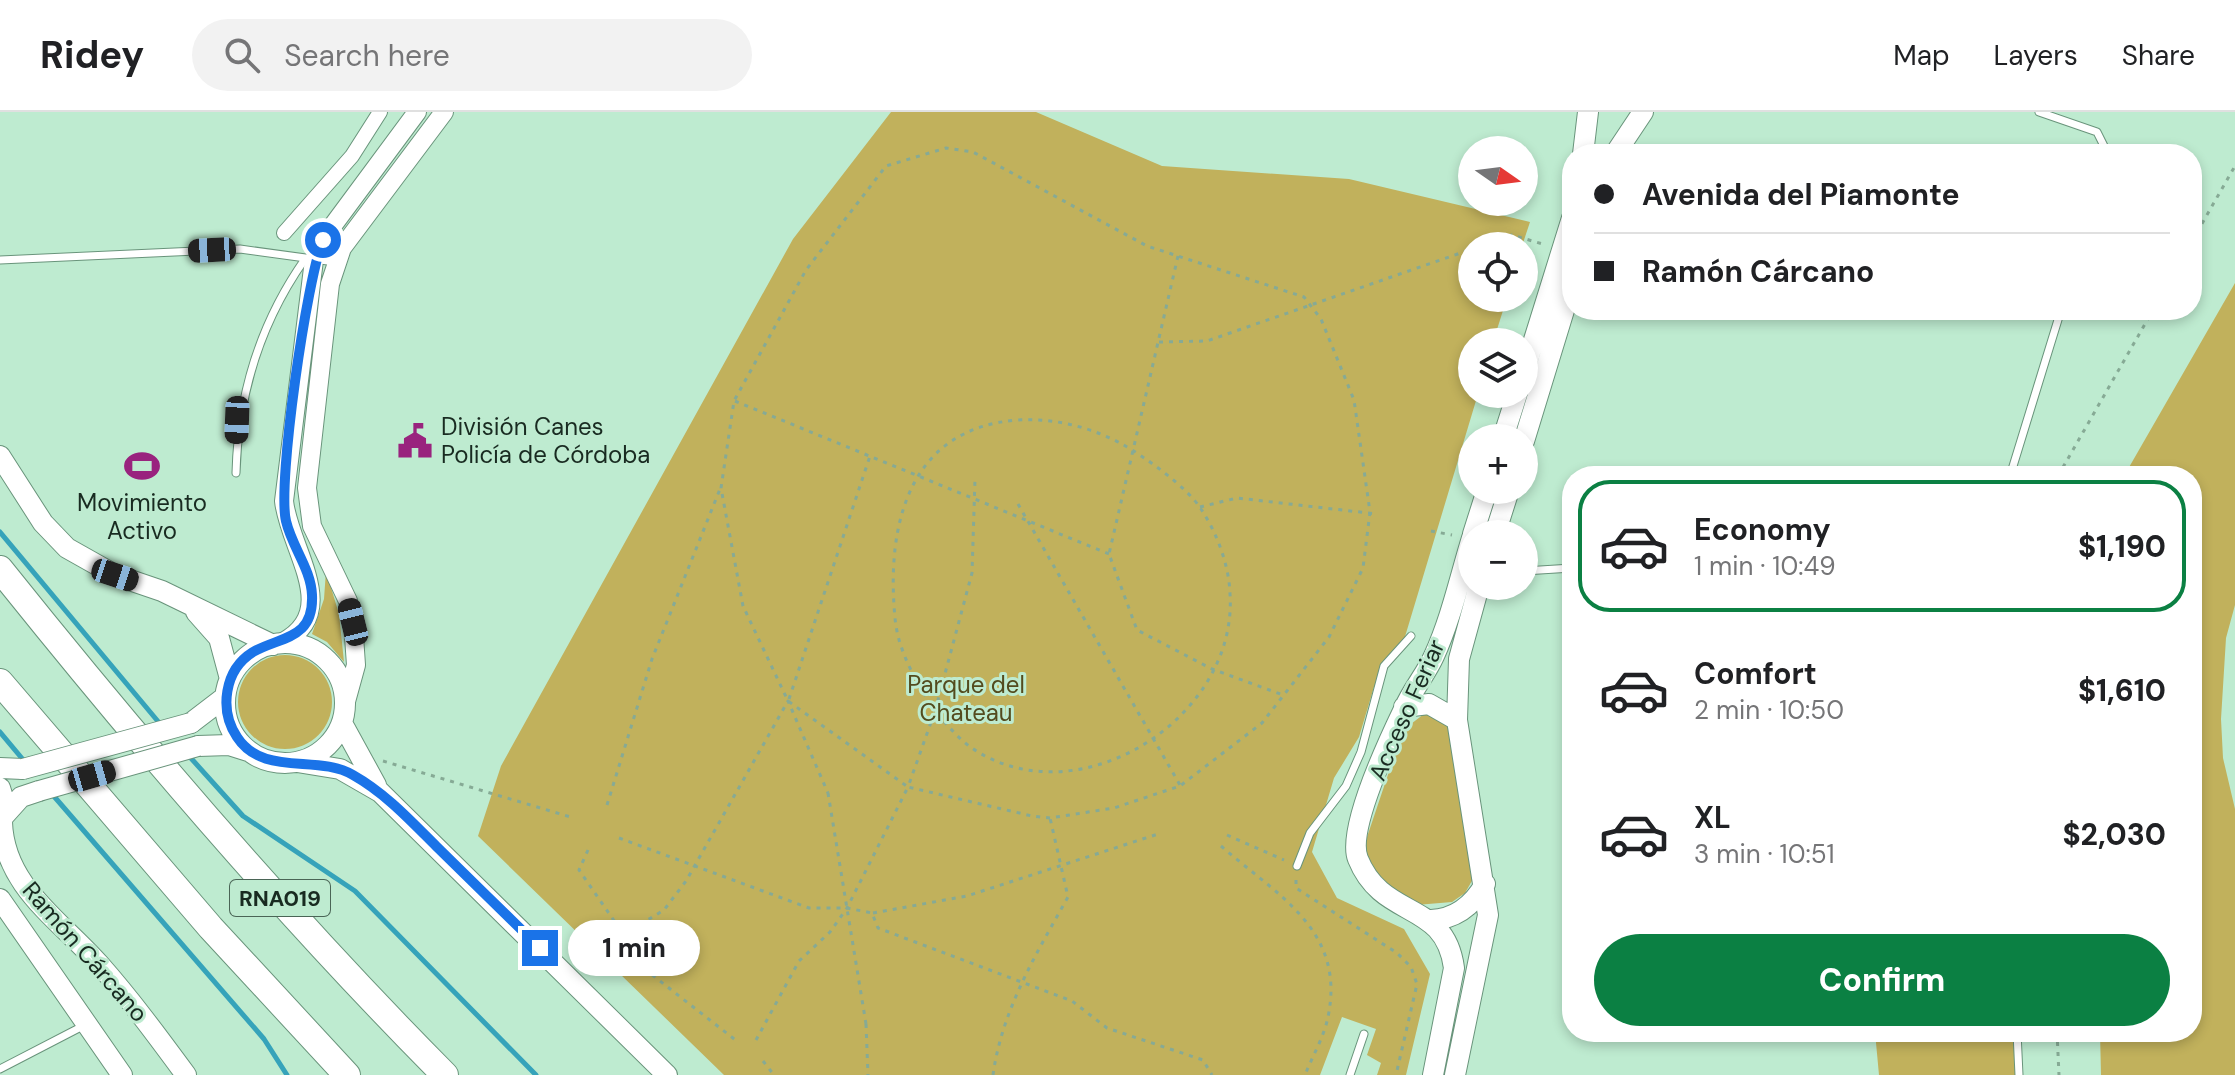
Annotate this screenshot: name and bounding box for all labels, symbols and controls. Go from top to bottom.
search box [192,19,752,91]
text: Ridey [40,30,144,80]
icon: search [220,33,264,77]
text: Search here [284,36,450,75]
text: Map [1893,37,1950,74]
text: Layers [1994,37,2078,74]
text: Share [2122,37,2195,74]
north arrow [1458,136,1538,216]
map controls [1458,136,1538,600]
text: Avenida del Piamonte [1642,175,1960,214]
route start [305,222,341,258]
button: locate [1458,232,1538,312]
car [187,237,237,263]
text: Ramón Cárcano [1642,252,1874,291]
button: layers [1458,328,1538,408]
car [224,396,250,444]
place label: División Canes Policía de Córdoba [441,411,650,470]
public building icon: División Canes Policía de Córdoba [396,422,434,460]
button: + [1458,424,1538,504]
sports icon: Movimiento Activo [123,447,161,485]
place label: Movimiento Activo [77,487,207,546]
icon: car [1598,510,1670,582]
text: Economy [1694,510,1831,549]
button: − [1458,520,1538,600]
text: $1,190 [2078,527,2166,566]
text: 1 min · 10:49 [1694,549,1836,583]
car [88,556,142,594]
car [336,596,370,648]
street label: Acceso Feriar [1362,634,1452,785]
icon: car [1598,654,1670,726]
text: Comfort [1694,654,1817,693]
park label: Parque del Chateau [907,669,1025,728]
text: $1,610 [2078,671,2166,710]
text: 2 min · 10:50 [1694,693,1844,727]
car [66,758,118,794]
icon: car [1598,798,1670,870]
text: XL [1694,798,1731,837]
text: $2,030 [2062,815,2166,854]
text: 3 min · 10:51 [1694,837,1835,871]
street label: Ramón Cárcano [16,875,155,1028]
road number: RNA019 [230,880,330,916]
callout: 1 min [568,920,700,976]
route end [522,930,558,966]
text: 1 min [602,931,666,965]
button: Confirm [1594,934,2170,1026]

